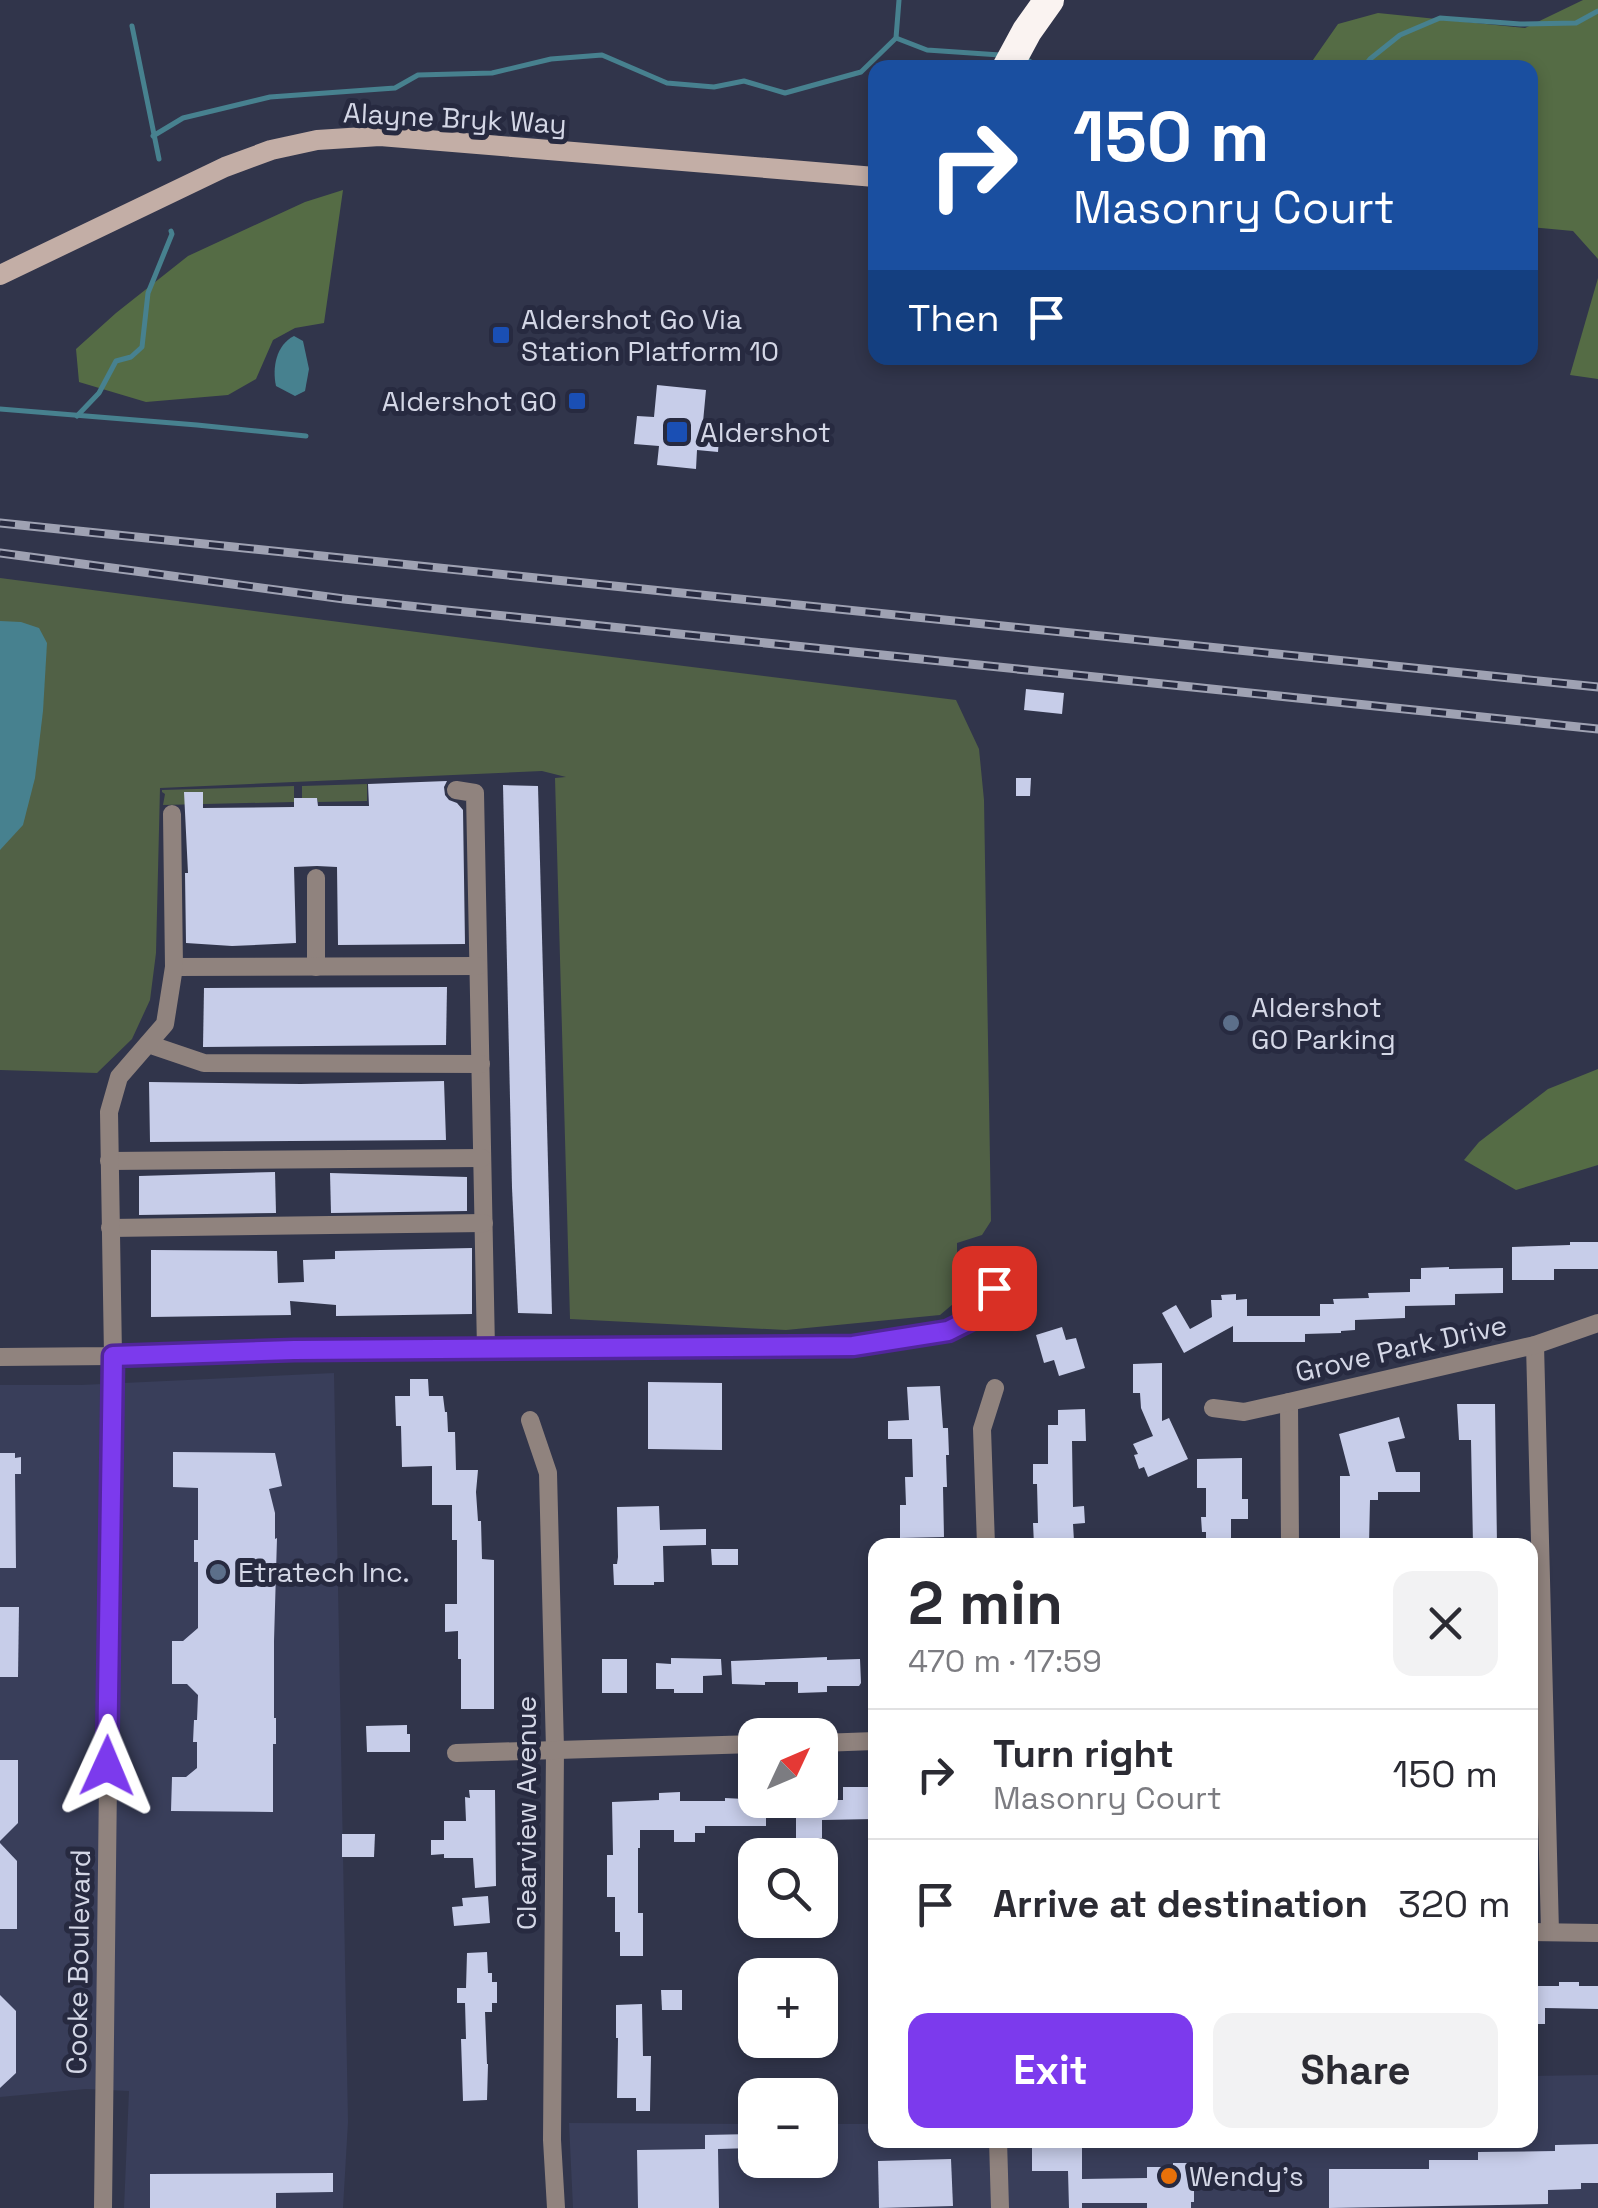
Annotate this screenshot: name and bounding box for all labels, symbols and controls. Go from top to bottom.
text: 150 m [1073,92,1270,181]
street label: Alayne Bryk Way [342,94,568,142]
icon: right [908,100,1038,230]
text: Masonry Court [1073,179,1395,236]
icon: arrive [1019,290,1074,345]
text: Then [908,294,999,342]
place label: Aldershot Go Via Station Platform 10 [521,301,779,369]
marker: Aldershot Go Via Station Platform 10 [490,324,512,346]
place label: Aldershot GO [382,383,557,419]
marker: Aldershot GO [566,390,588,412]
place label: Aldershot [700,414,831,450]
marker: Aldershot [664,419,690,445]
place label: Aldershot GO Parking [1251,989,1396,1057]
marker: Aldershot GO Parking [1220,1012,1242,1034]
pin [952,1246,1037,1331]
icon: arrive [967,1261,1022,1316]
street label: Grove Park Drive [1292,1306,1510,1390]
place label: Etratech Inc. [238,1554,410,1590]
marker: Etratech Inc. [207,1561,229,1583]
text: 2 min [908,1565,1063,1642]
button: close [1393,1571,1498,1676]
text: 470 m · 17:59 [908,1641,1102,1681]
street label: Clearview Avenue [508,1696,544,1930]
position arrow [55,1714,159,1818]
north arrow [738,1718,838,1818]
map controls [738,1718,838,2178]
text: Turn right [993,1730,1174,1778]
icon: right [908,1747,963,1802]
text: 150 m [1393,1750,1498,1798]
text: Masonry Court [993,1778,1222,1818]
button: search [738,1838,838,1938]
street label: Cooke Boulevard [58,1849,98,2075]
icon: arrive [908,1877,963,1932]
text: Arrive at destination [993,1880,1368,1928]
text: 320 m [1398,1880,1511,1928]
button: + [738,1958,838,2058]
button: Exit [908,2013,1193,2128]
button: Share [1213,2013,1498,2128]
button: − [738,2078,838,2178]
place label: Wendy's [1189,2158,1304,2194]
marker: Wendy's [1158,2165,1180,2187]

